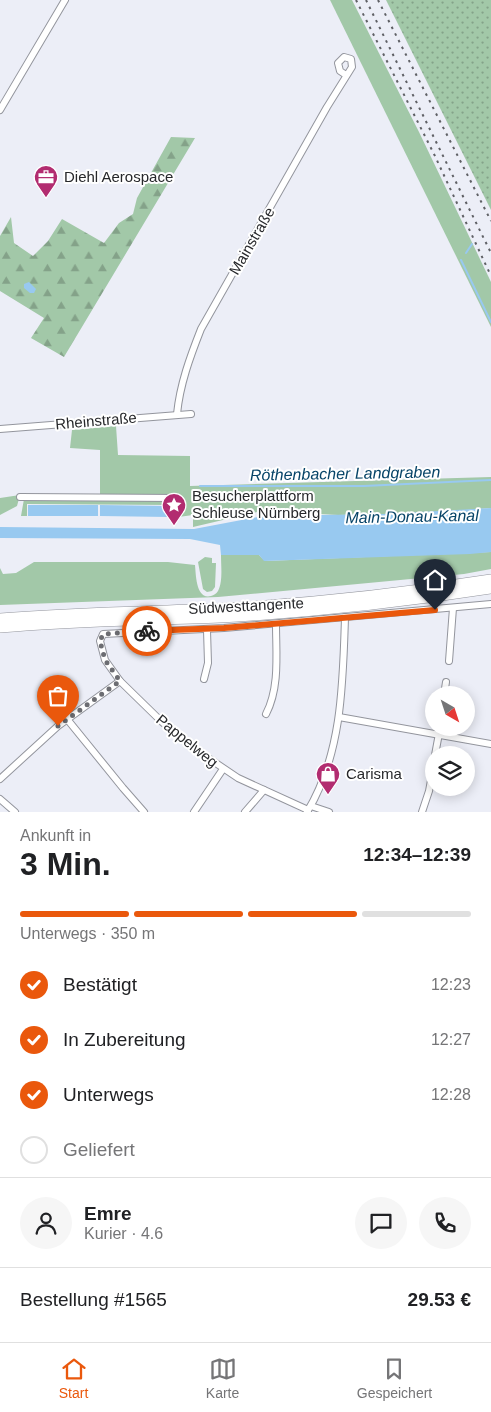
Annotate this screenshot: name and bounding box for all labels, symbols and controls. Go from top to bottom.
office icon: Diehl Aerospace [33,164,59,198]
place label: Diehl Aerospace [64,168,173,185]
street label: Mainstraße [225,204,278,277]
street label: Rheinstraße [55,408,137,433]
water label: Röthenbacher Landgraben [250,463,440,484]
place label: Besucherplattform Schleuse Nürnberg [192,487,320,521]
place icon: Besucherplattform Schleuse Nürnberg [161,492,187,526]
water label: Main-Donau-Kanal [345,507,479,526]
pin [414,559,456,610]
icon: home [421,566,449,594]
street label: Südwesttangente [188,594,304,617]
courier [122,606,172,656]
icon: bike [133,617,161,645]
pin [37,675,79,726]
icon: bag [44,682,72,710]
north arrow [425,686,475,736]
map controls [425,686,475,796]
street label: Pappelweg [153,711,222,771]
button: layers [425,746,475,796]
shop icon: Carisma [315,761,341,795]
place label: Carisma [346,765,402,782]
text: Ankunft in [20,827,91,844]
text: 12:34–12:39 [363,844,471,865]
text: 3 Min. [20,846,111,882]
text: Unterwegs · 350 m [20,925,155,942]
icon: check [20,971,48,999]
text: Bestätigt [63,974,137,995]
text: 12:23 [431,976,471,993]
icon: check [20,1026,48,1054]
text: In Zubereitung [63,1029,186,1050]
text: 12:27 [431,1031,471,1048]
icon: check [20,1081,48,1109]
text: Unterwegs [63,1084,154,1105]
text: 12:28 [431,1086,471,1103]
text: Geliefert [63,1139,135,1160]
button: person [20,1197,72,1249]
button: chat [355,1197,407,1249]
button: phone [419,1197,471,1249]
text: Emre [84,1203,132,1224]
text: Kurier · 4.6 [84,1225,163,1242]
text: Bestellung #1565 [20,1289,167,1310]
text: 29.53 € [408,1289,471,1310]
tab: Start [59,1355,88,1401]
tab: Karte [206,1355,239,1401]
tab: Gespeichert [357,1355,432,1401]

